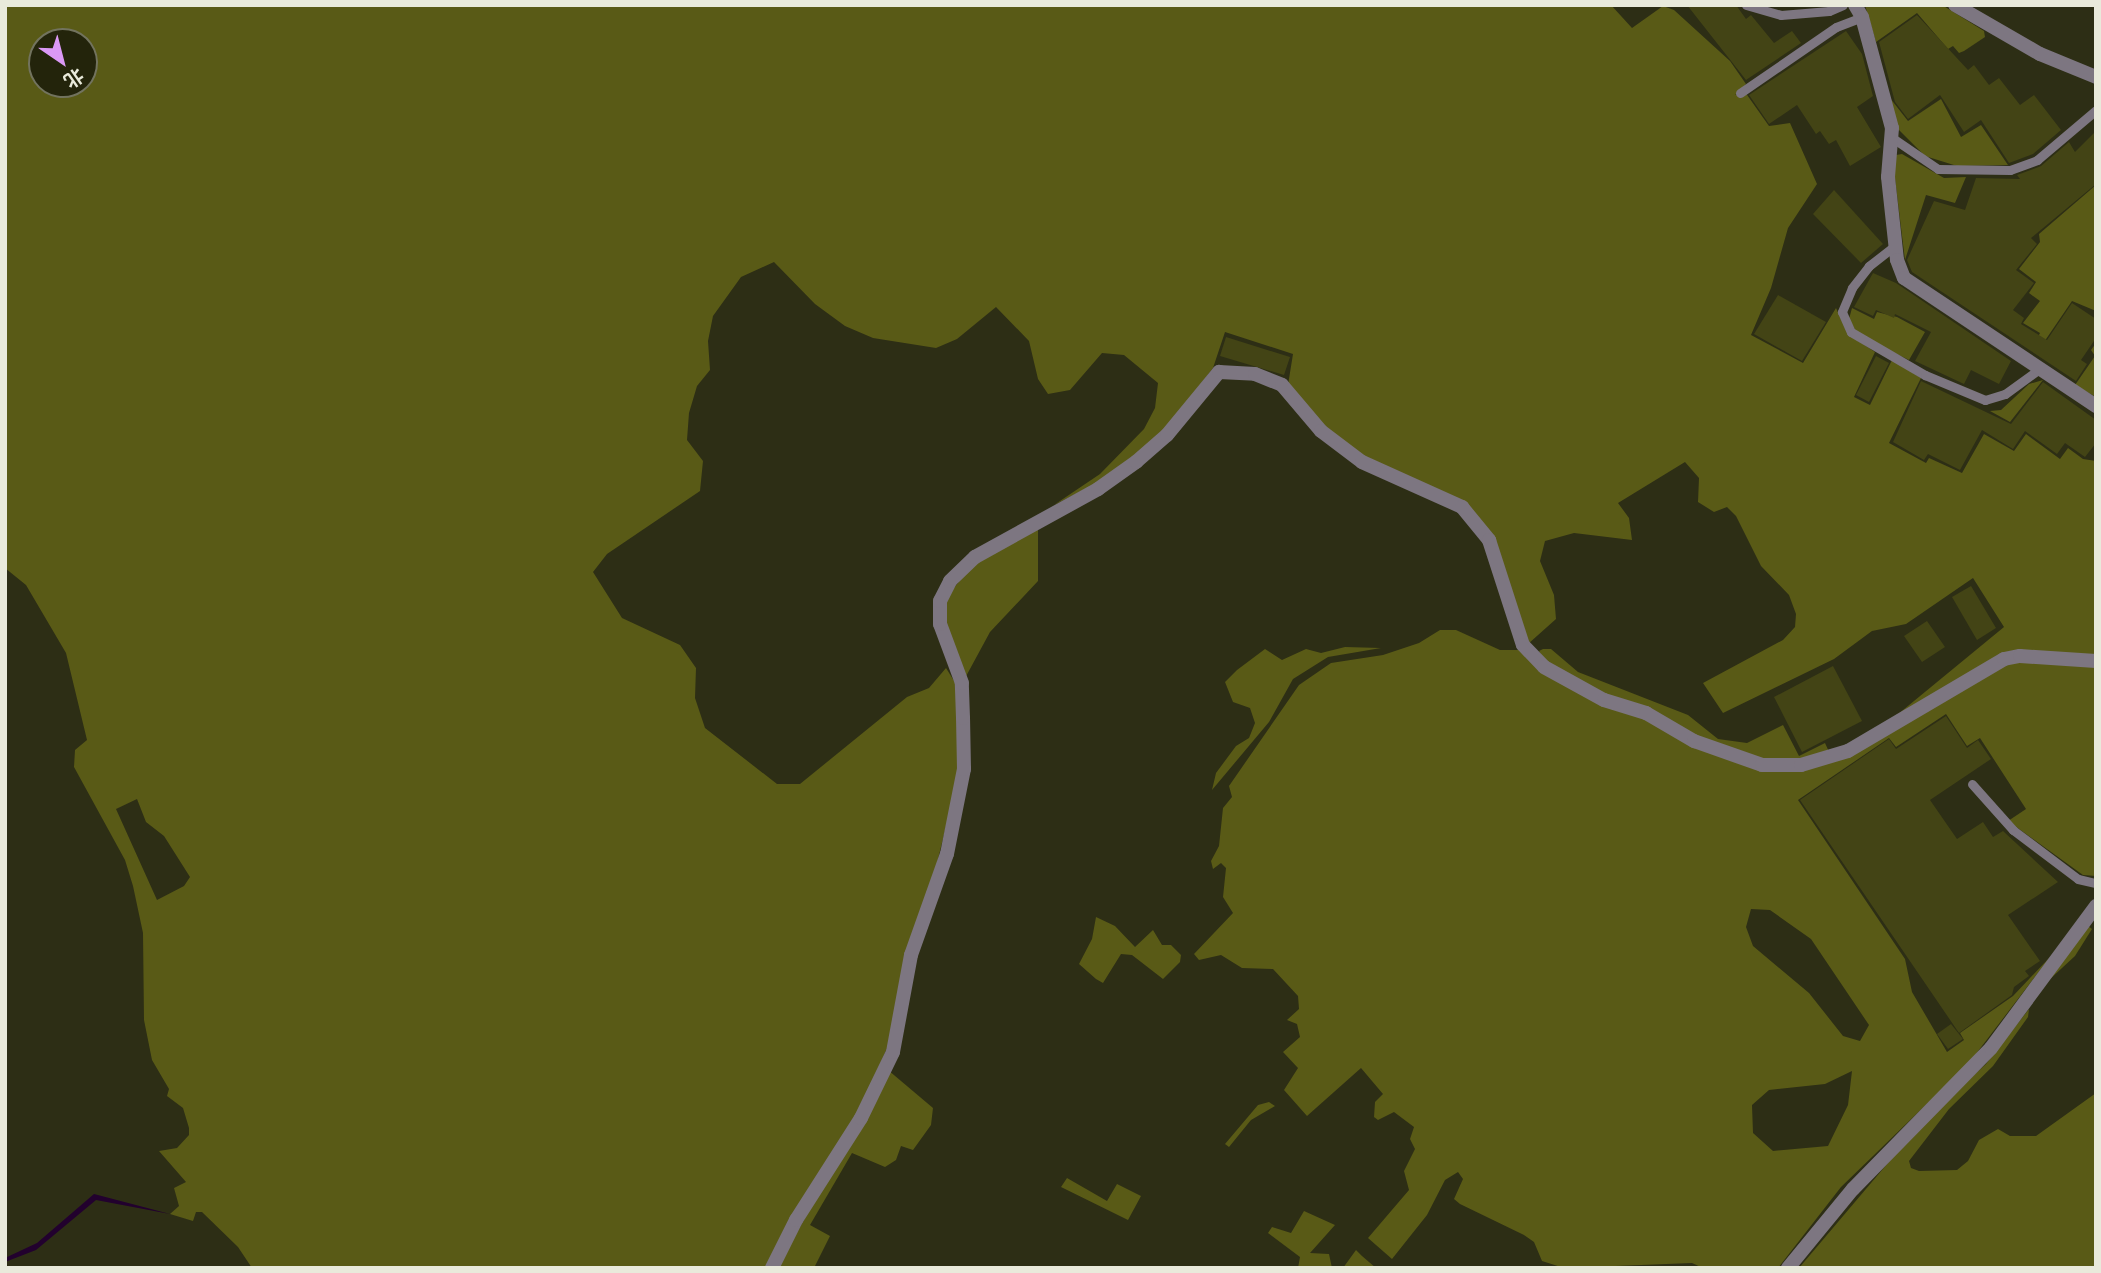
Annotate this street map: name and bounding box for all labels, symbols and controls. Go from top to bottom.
north arrow [28,28,98,98]
text: 北 [59,63,89,94]

